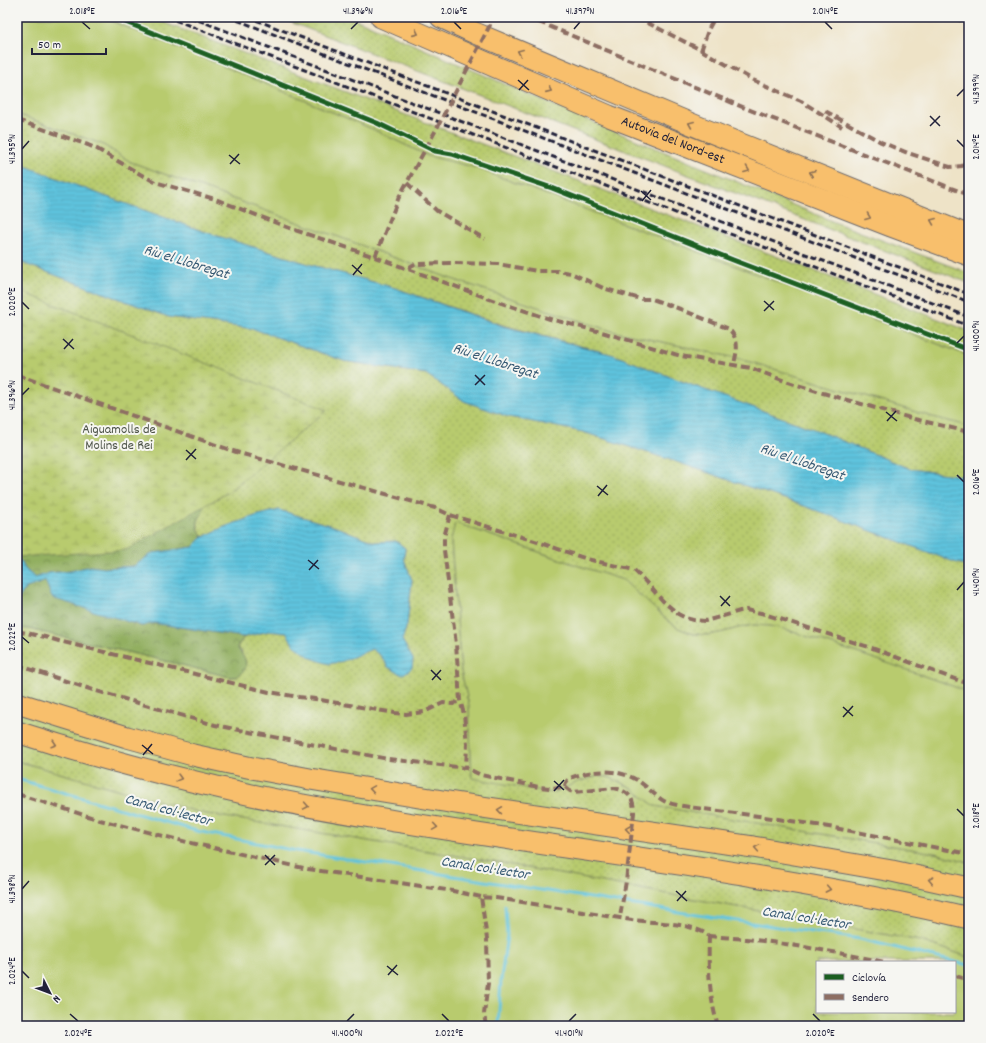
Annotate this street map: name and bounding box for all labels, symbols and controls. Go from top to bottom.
text: 2.018°E [69,5,95,19]
text: 41.396°N [343,5,373,19]
text: 2.016°E [441,5,468,19]
text: 41.397°N [566,5,595,19]
text: 2.014°E [812,5,838,19]
one-way arrow [413,28,420,36]
scale bar [32,30,106,56]
text: 50 m [38,37,61,54]
one-way arrow [517,49,525,57]
text: 41.399°N [970,74,984,104]
one-way arrow [544,85,552,93]
street label: Autovia del Nord-est [618,112,727,170]
one-way arrow [688,121,695,129]
text: 41.395°N [6,134,20,164]
text: 2.014°E [970,134,984,160]
one-way arrow [743,165,750,173]
one-way arrow [809,169,816,177]
one-way arrow [864,212,872,220]
one-way arrow [929,218,936,226]
water label: Riu el Llobregat [141,240,233,287]
text: 2.020°E [6,287,20,317]
text: 41.400°N [970,320,984,352]
water label: Riu el Llobregat [450,338,542,386]
text: 41.396°N [6,380,20,410]
park label: Aiguamolls de Molins de Rei [82,420,156,456]
water label: Riu el Llobregat [757,438,848,488]
text: 2.016°E [970,468,984,495]
text: 41.401°N [970,568,984,596]
text: 2.022°E [6,623,20,651]
one-way arrow [50,739,57,747]
one-way arrow [176,774,183,782]
one-way arrow [368,786,375,794]
water label: Canal col·lector [122,789,215,834]
one-way arrow [303,801,310,809]
text: 2.018°E [970,803,984,829]
one-way arrow [497,806,503,815]
one-way arrow [432,822,438,831]
one-way arrow [625,825,632,834]
one-way arrow [754,844,760,853]
water label: Canal col·lector [439,851,532,887]
text: 41.398°N [6,874,20,904]
one-way arrow [928,876,934,884]
one-way arrow [825,884,831,893]
water label: Canal col·lector [760,901,853,937]
text: 2.024°E [6,957,20,985]
legend [816,961,956,1013]
text: Ciclovía [852,970,886,987]
north arrow [30,973,70,1013]
text: Sendero [852,990,889,1007]
text: N [48,991,64,1006]
text: 2.024°E [64,1027,92,1041]
text: 41.400°N [331,1027,363,1041]
text: 2.022°E [435,1027,463,1041]
text: 41.401°N [555,1027,583,1041]
text: 2.020°E [805,1027,835,1041]

